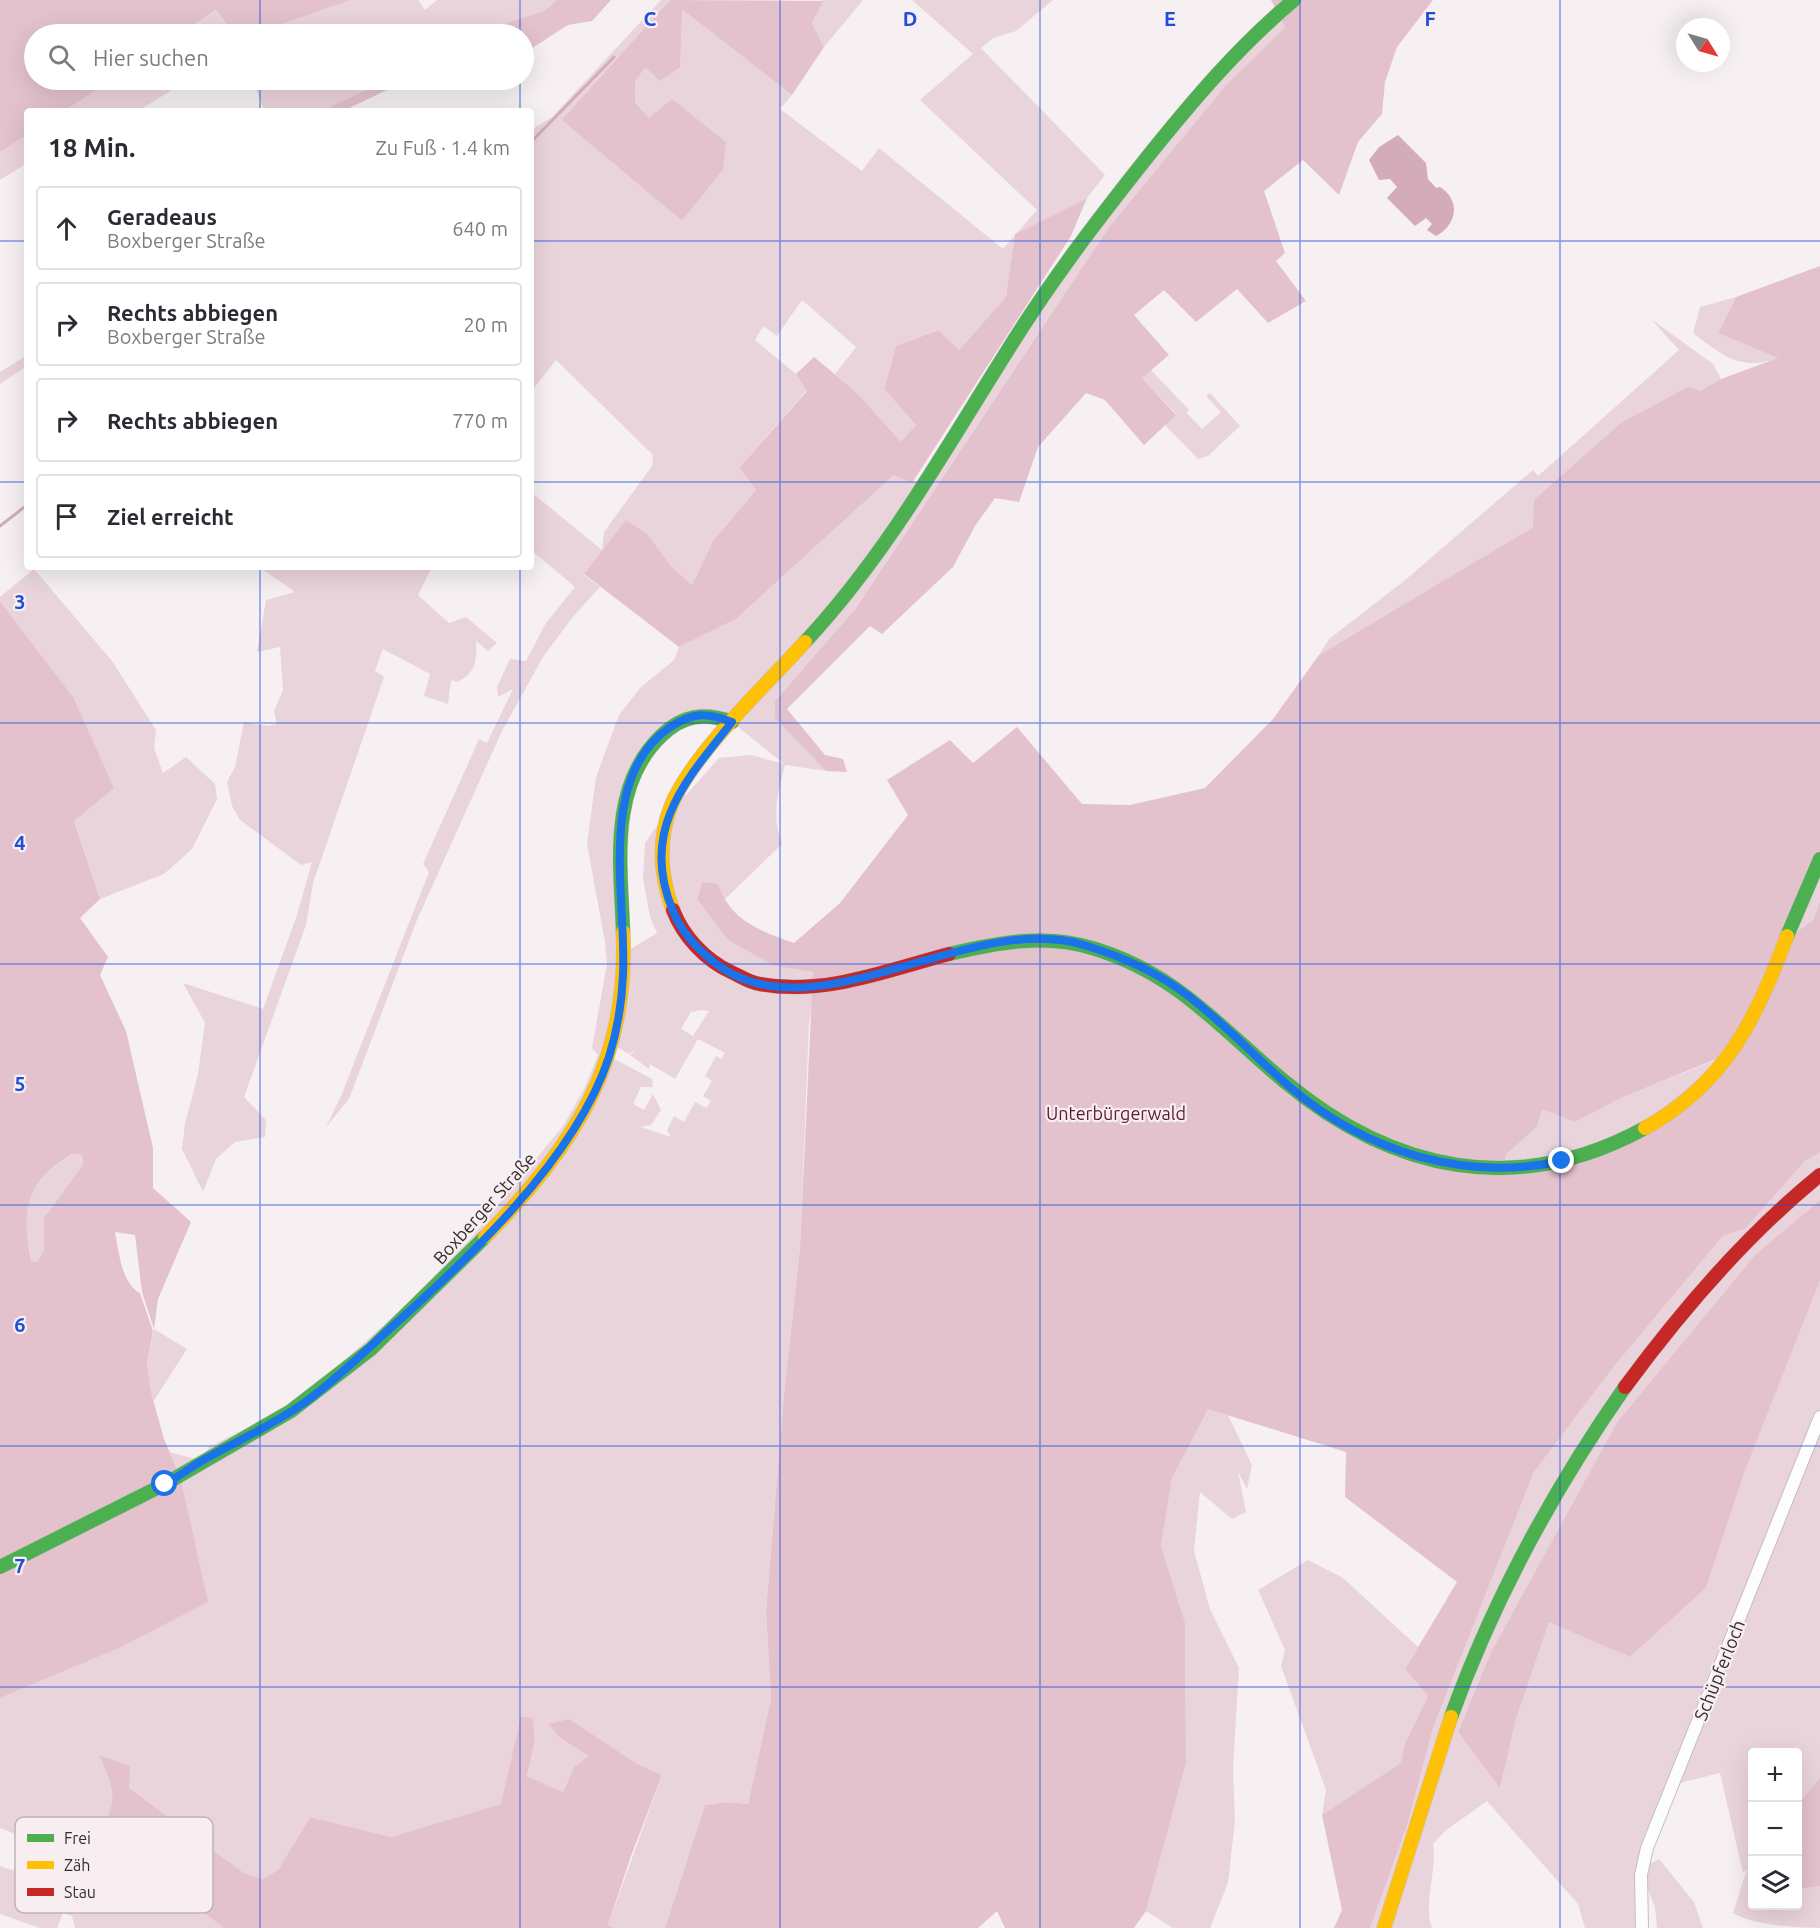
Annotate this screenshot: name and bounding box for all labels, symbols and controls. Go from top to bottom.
text: C [644,7,657,30]
text: D [903,7,917,30]
text: E [1164,7,1176,30]
text: F [1424,7,1436,30]
north arrow [1676,18,1730,72]
search box [24,24,534,90]
icon: search [45,41,78,74]
text: Hier suchen [93,45,209,70]
text: 18 Min. [48,133,135,162]
text: Zu Fuß · 1.4 km [376,136,510,159]
text: Geradeaus [107,204,217,229]
icon: ahead [50,212,83,245]
text: 640 m [452,217,508,240]
text: Boxberger Straße [107,229,266,252]
text: Rechts abbiegen [107,300,278,325]
icon: right [50,308,83,341]
text: 20 m [464,313,508,336]
text: Boxberger Straße [107,325,266,348]
icon: right [50,404,83,437]
text: Rechts abbiegen [107,408,278,433]
text: 770 m [452,409,508,432]
icon: arrive [50,500,83,533]
text: Ziel erreicht [107,504,234,529]
text: 3 [14,590,26,613]
text: 4 [14,831,26,854]
text: 5 [14,1072,26,1095]
park label: Unterbürgerwald [1046,1103,1186,1123]
route end [1548,1147,1574,1173]
street label: Boxberger Straße [429,1148,539,1268]
text: 6 [14,1313,26,1336]
route start [151,1470,177,1496]
text: 7 [14,1554,26,1577]
street label: Schüpferloch [1690,1617,1748,1723]
map controls [1748,1748,1802,1910]
button: + [1748,1748,1802,1802]
button: − [1748,1802,1802,1856]
legend [15,1817,213,1913]
text: Frei [64,1829,91,1847]
text: Zäh [64,1856,90,1874]
button: layers [1748,1856,1802,1910]
text: Stau [64,1883,96,1901]

